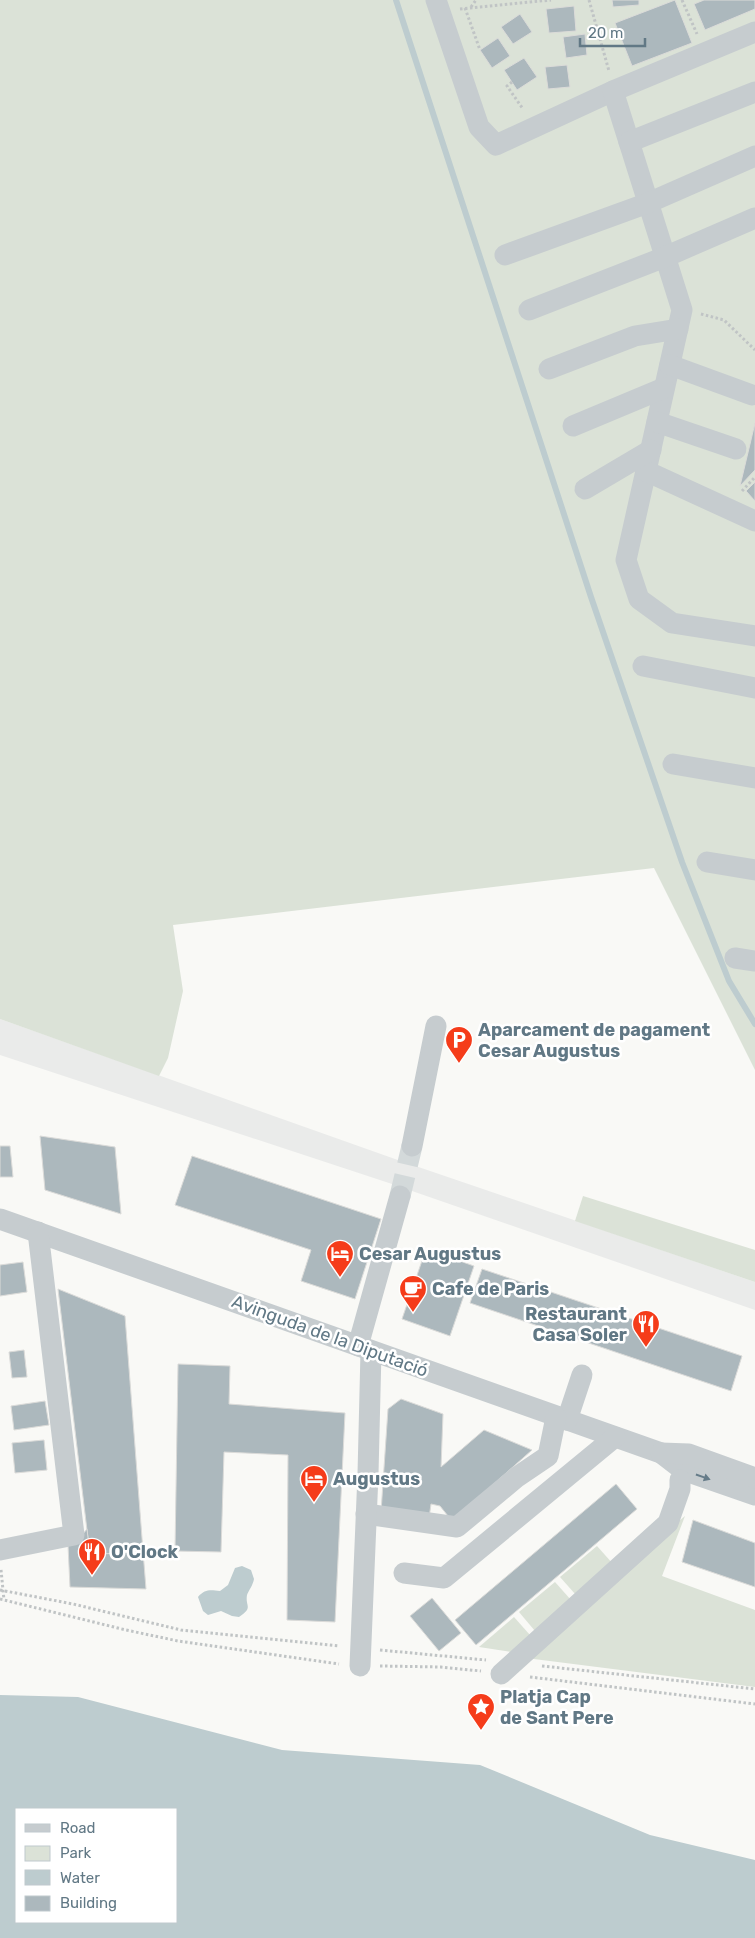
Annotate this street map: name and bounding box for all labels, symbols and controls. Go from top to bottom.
scale bar [580,15,645,47]
text: 20 m [588,24,623,42]
place label: Aparcament de pagament Cesar Augustus [478,1019,710,1062]
parking icon: Aparcament de pagament Cesar Augustus [444,1025,474,1064]
hotel icon: Cesar Augustus [325,1239,355,1278]
place label: Cesar Augustus [359,1243,501,1265]
cafe icon: Cafe de Paris [398,1274,428,1313]
place label: Cafe de Paris [432,1278,549,1300]
street label: Avinguda de la Diputació [229,1290,431,1382]
place label: Restaurant Casa Soler [525,1303,627,1346]
restaurant icon: Restaurant Casa Soler [631,1309,661,1348]
hotel icon: Augustus [299,1464,329,1503]
place label: Augustus [333,1468,420,1490]
one-way arrow [695,1474,710,1481]
restaurant icon: O'Clock [77,1537,107,1576]
place label: O'Clock [111,1541,179,1563]
place label: Platja Cap de Sant Pere [500,1686,614,1729]
place icon: Platja Cap de Sant Pere [466,1692,496,1731]
legend [15,1808,178,1923]
text: Road [60,1819,96,1837]
text: Park [60,1844,91,1862]
text: Water [60,1869,100,1887]
text: Building [60,1894,117,1912]

